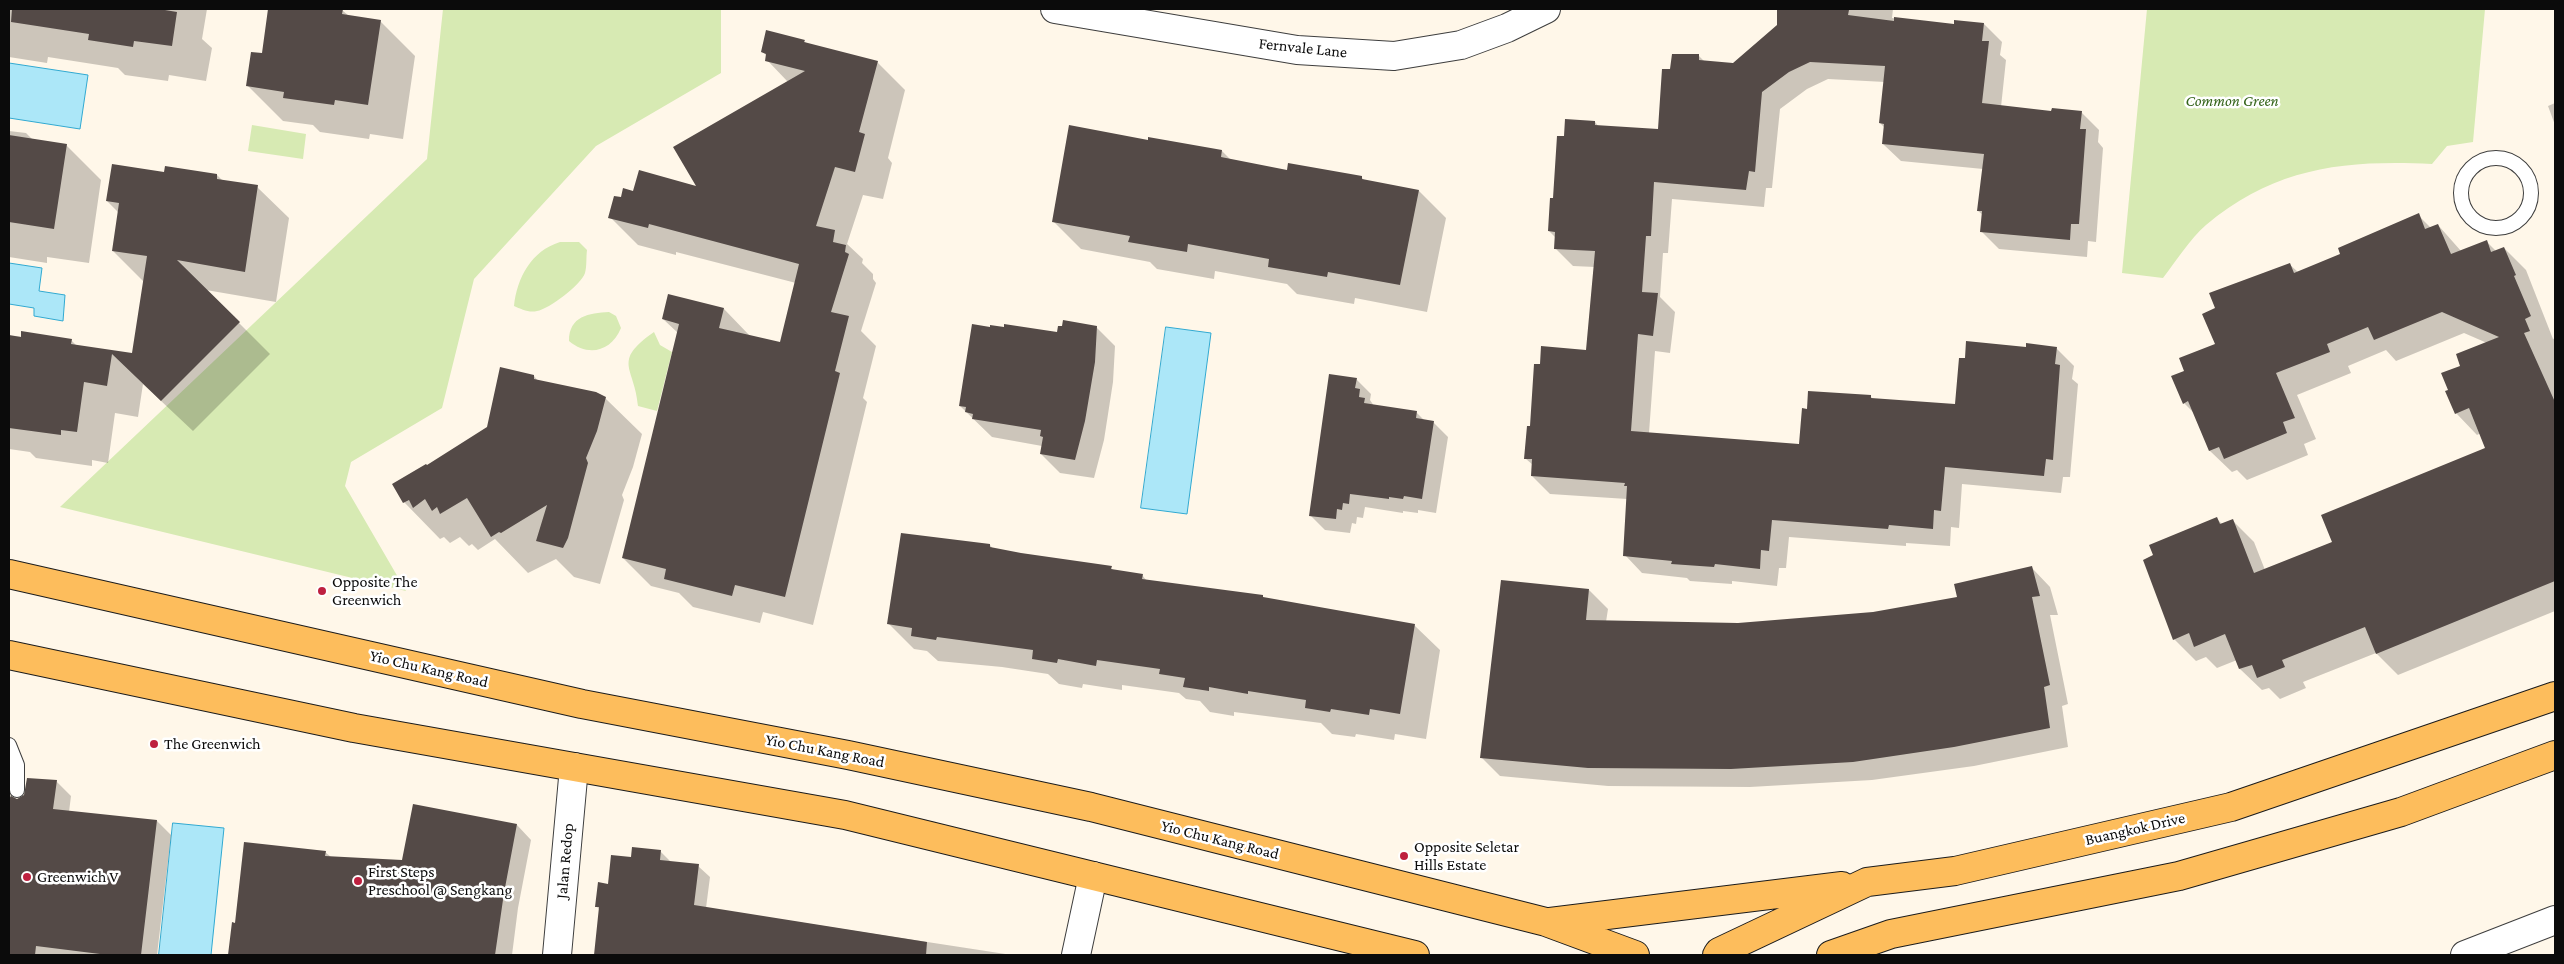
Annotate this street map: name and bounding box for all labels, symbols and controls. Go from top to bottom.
street label: Fernvale Lane [1258,34,1348,62]
park label: Common Green [2185,91,2279,111]
place label: Opposite The Greenwich [332,572,417,610]
marker: Opposite The Greenwich [316,585,328,597]
street label: Yio Chu Kang Road [368,646,490,692]
street label: Yio Chu Kang Road [764,730,886,772]
place label: The Greenwich [164,734,261,754]
marker: The Greenwich [148,738,160,750]
street label: Buangkok Drive [2083,808,2187,850]
street label: Yio Chu Kang Road [1159,816,1281,864]
street label: Jalan Redop [552,822,578,900]
place label: Opposite Seletar Hills Estate [1414,837,1519,875]
marker: Opposite Seletar Hills Estate [1398,850,1410,862]
place label: First Steps Preschool @ Sengkang [368,862,512,900]
place label: Greenwich V [37,867,118,887]
marker: Greenwich V [21,871,33,883]
marker: First Steps Preschool @ Sengkang [352,875,364,887]

